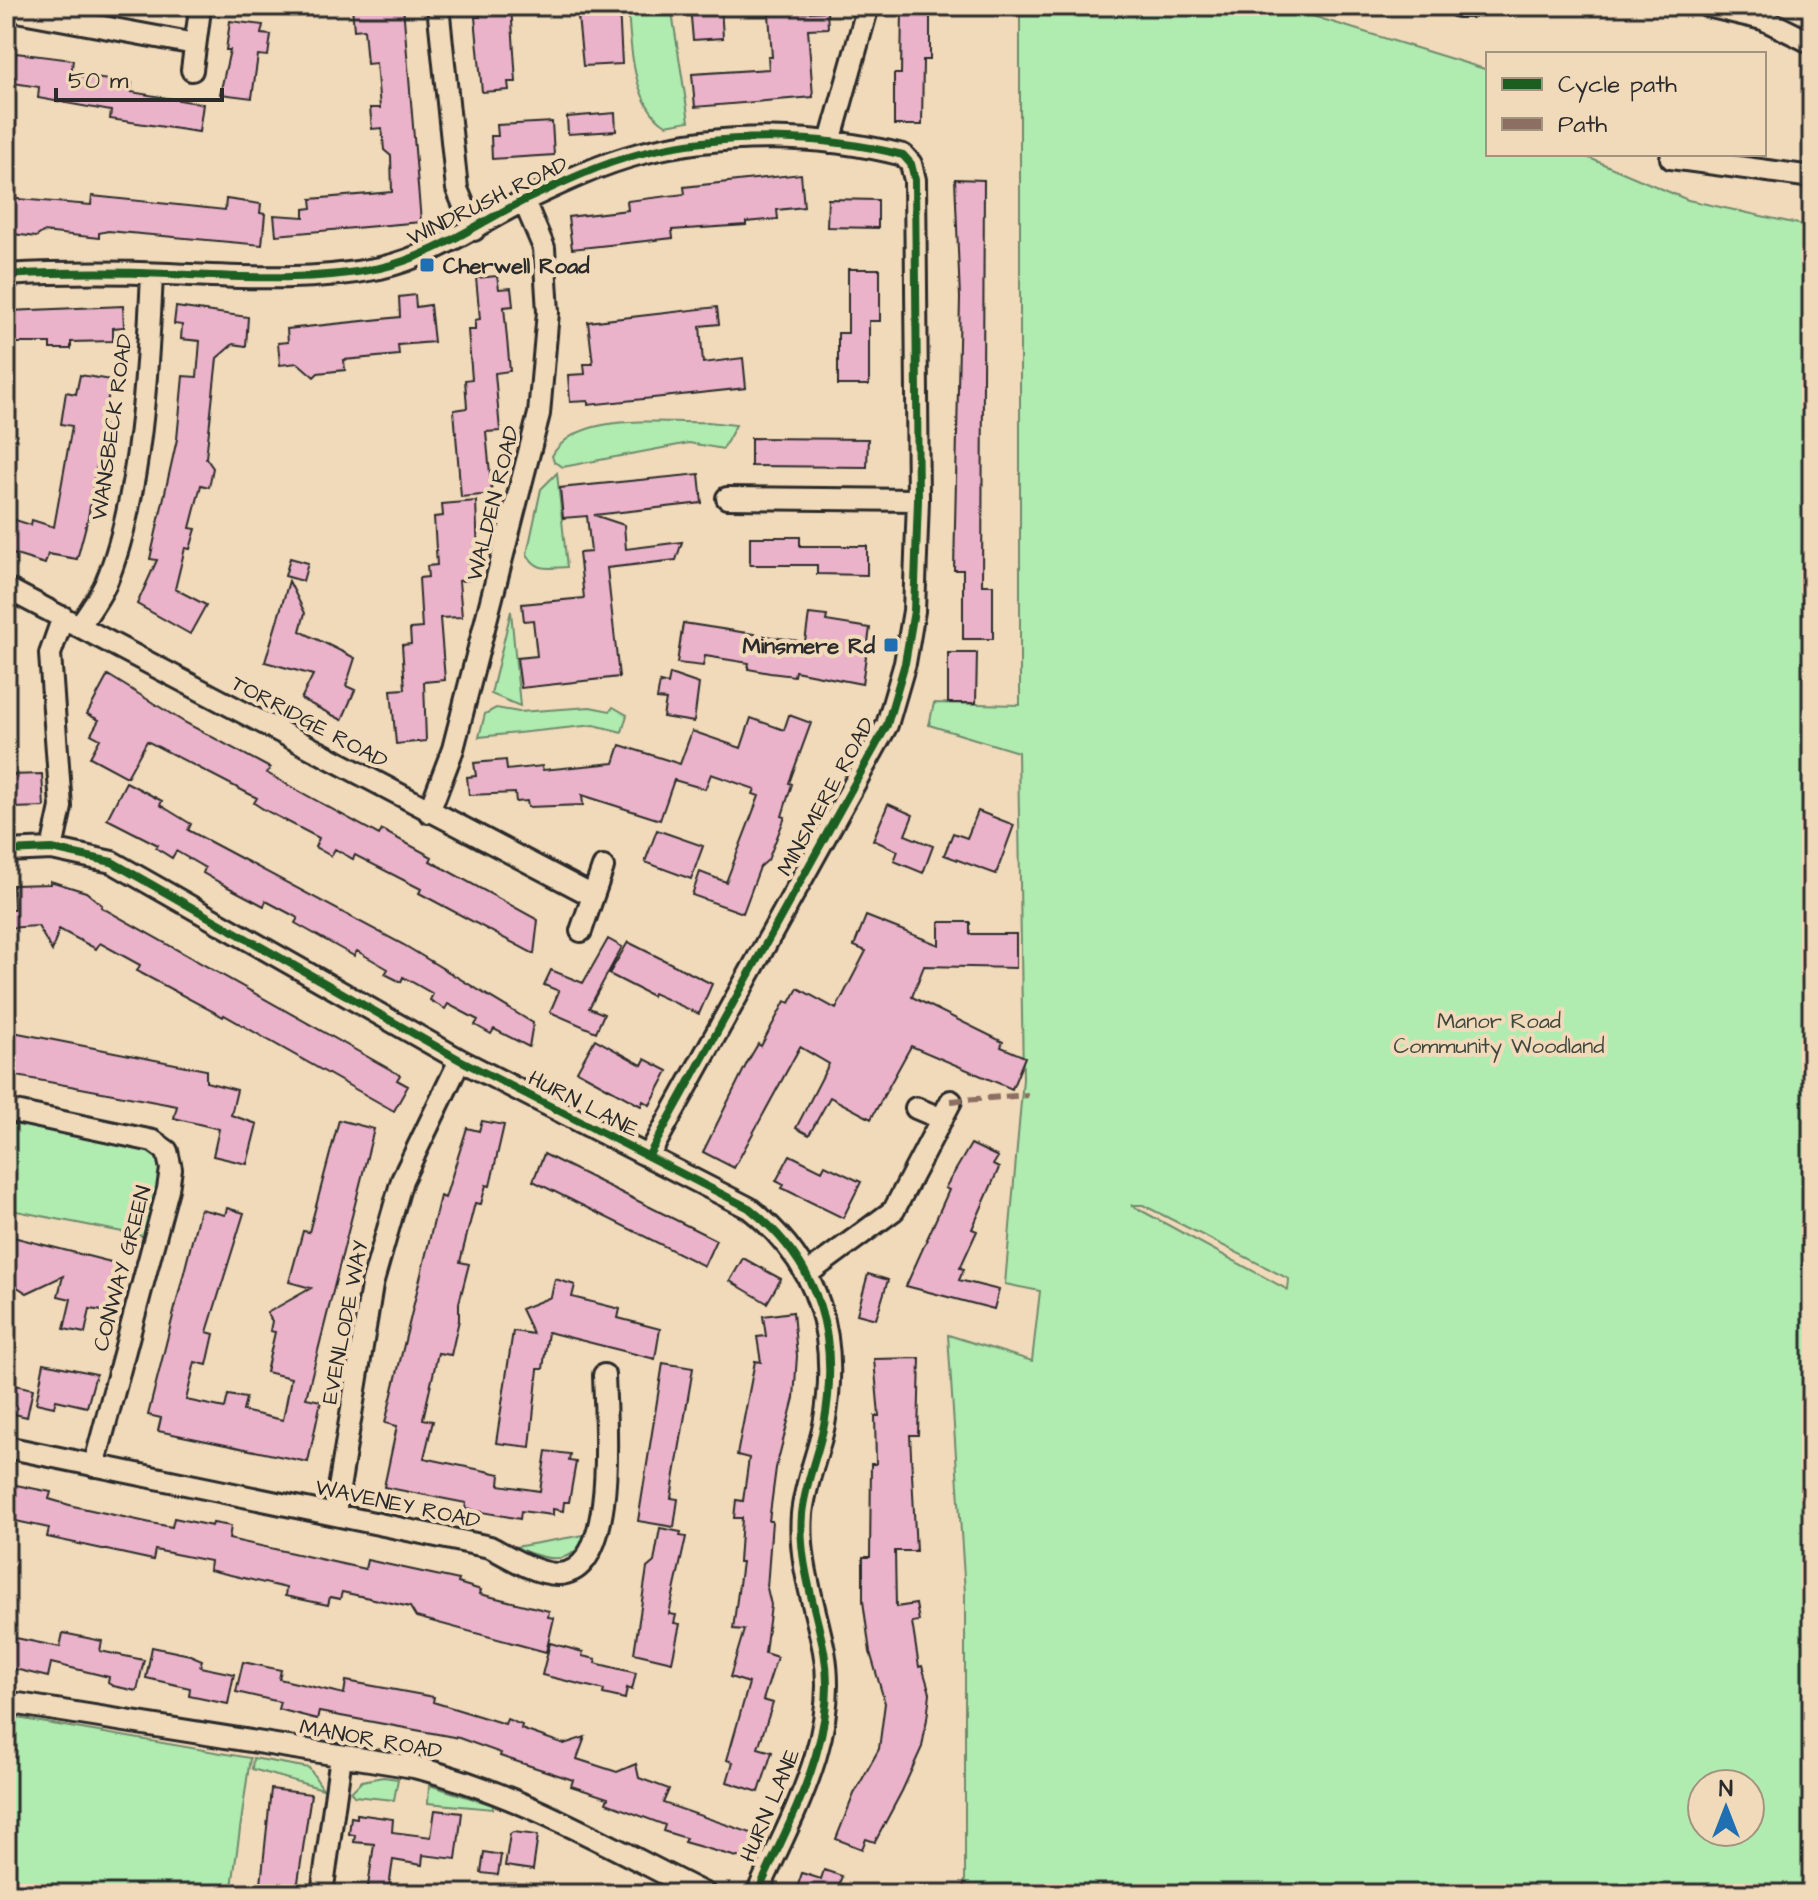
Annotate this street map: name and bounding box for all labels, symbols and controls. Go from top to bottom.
scale bar [56,52,222,102]
legend [1486,52,1766,156]
text: 50 m [68,64,129,98]
text: Cycle path [1558,68,1677,103]
text: Path [1558,108,1607,142]
street label: WINDRUSH ROAD [402,149,573,254]
place label: Cherwell Road [443,251,590,282]
marker: Cherwell Road [418,256,436,274]
street label: WANSBECK ROAD [84,332,141,522]
street label: WALDEN ROAD [459,423,528,584]
place label: Minsmere Rd [743,631,876,662]
marker: Minsmere Rd [882,636,900,654]
street label: TORRIDGE ROAD [226,668,393,777]
street label: MINSMERE ROAD [770,712,883,882]
park label: Manor Road Community Woodland [1393,1006,1605,1063]
street label: HURN LANE [523,1063,644,1145]
street label: CONWAY GREEN [85,1182,159,1355]
street label: EVENLODE WAY [314,1238,377,1407]
street label: WAVENEY ROAD [312,1472,483,1537]
street label: MANOR ROAD [297,1712,444,1767]
street label: HURN LANE [733,1744,808,1867]
north arrow [1686,1768,1766,1848]
text: N [1719,1774,1733,1805]

